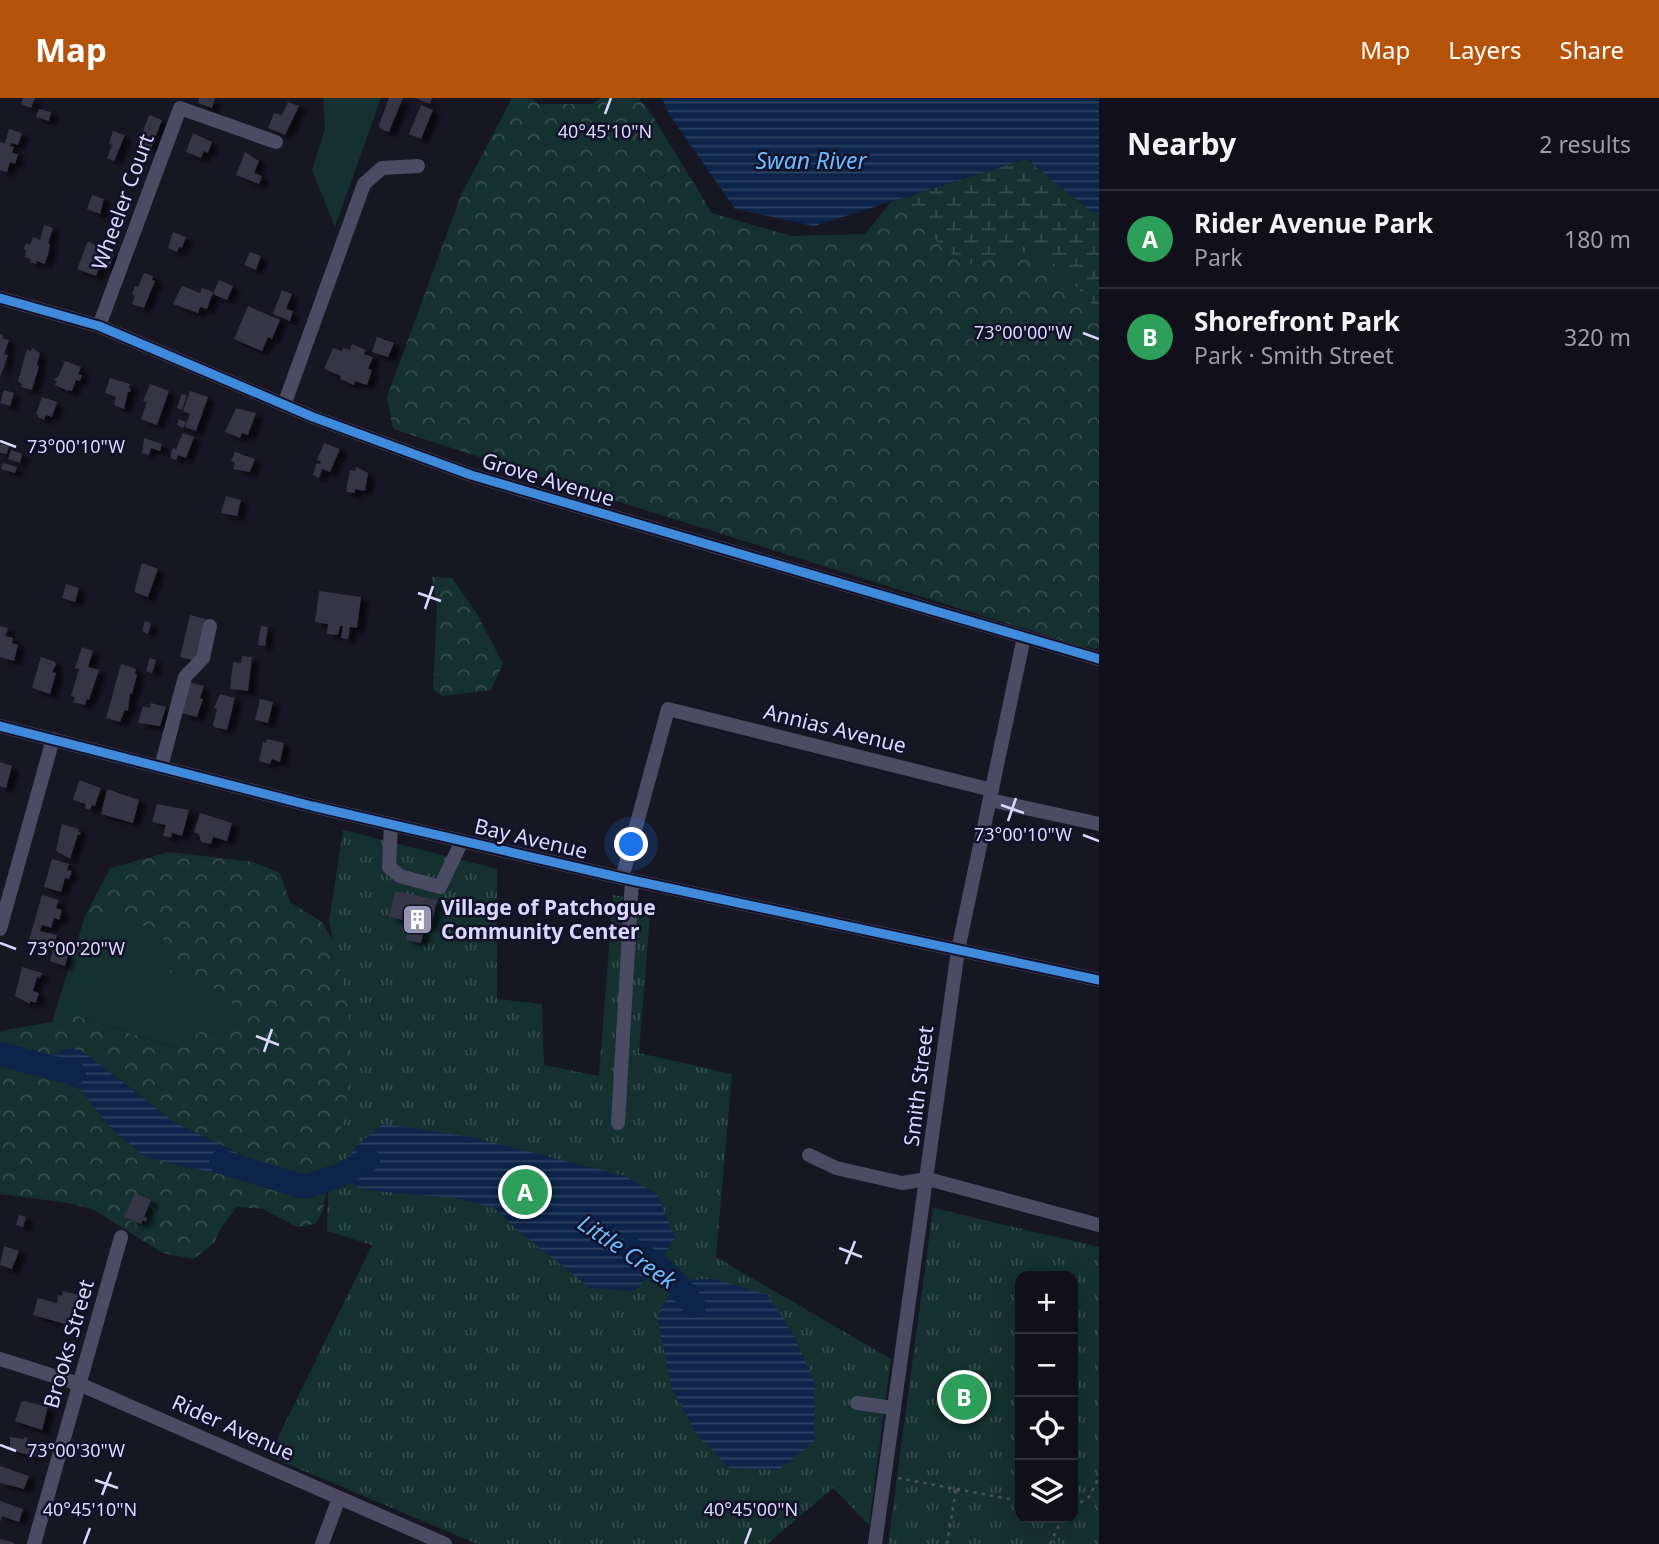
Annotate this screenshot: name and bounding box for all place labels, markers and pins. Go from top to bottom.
place label: Village of Patchogue Community Center [441,893,656,945]
building icon: Village of Patchogue Community Center [401,903,435,937]
pin: A [502,1166,548,1218]
pin: B [941,1371,987,1423]

